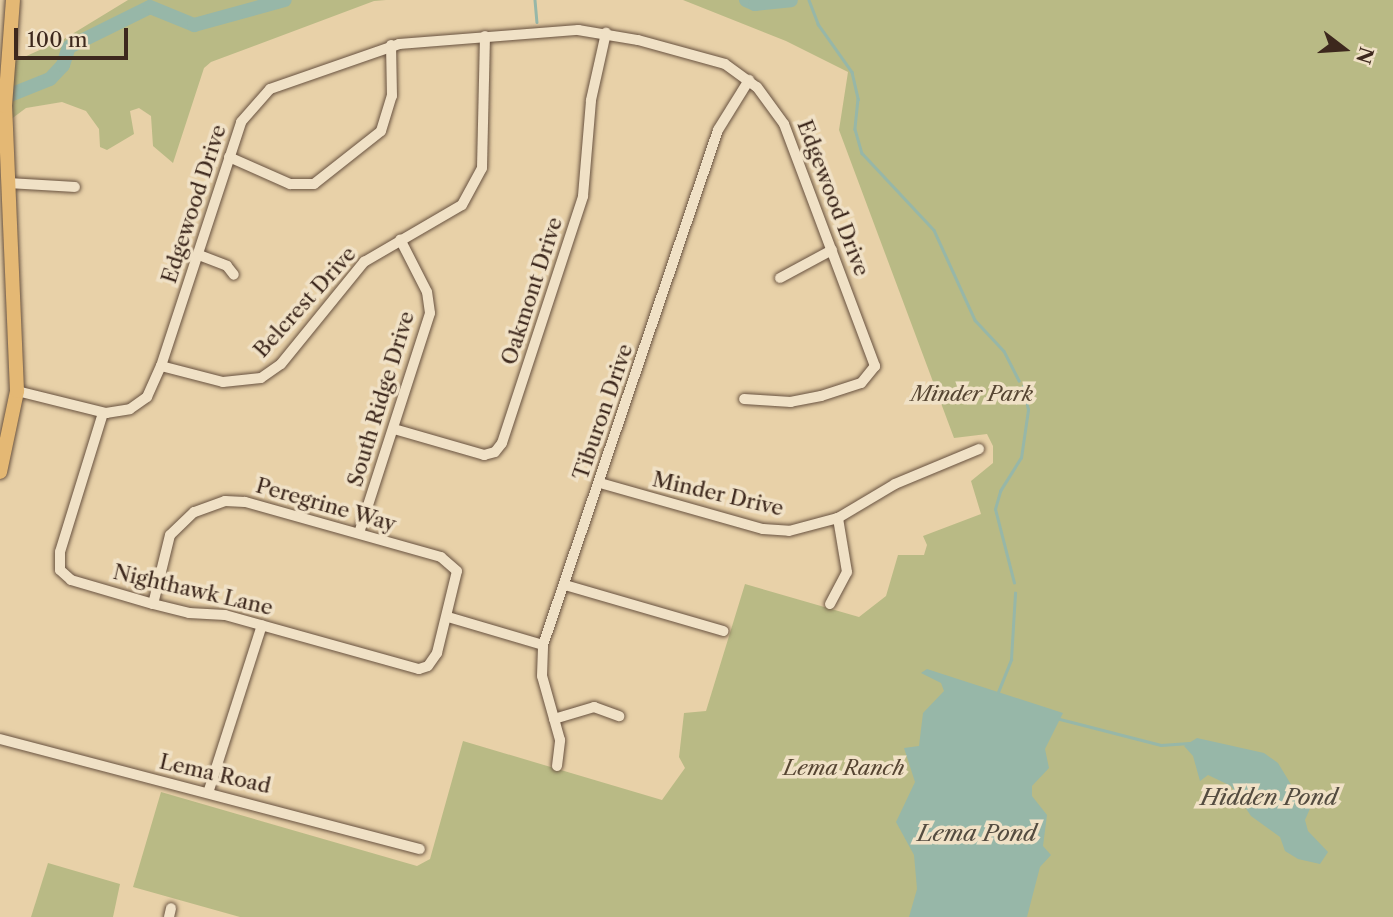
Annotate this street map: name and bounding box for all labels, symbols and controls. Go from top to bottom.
scale bar [18,14,131,58]
north arrow [1309,14,1379,84]
text: 100 m [27,27,88,52]
text: N [1351,44,1378,67]
street label: Edgewood Drive [792,116,874,280]
street label: Edgewood Drive [156,122,232,286]
street label: Oakmont Drive [496,214,568,368]
street label: Belcrest Drive [249,241,361,363]
street label: South Ridge Drive [342,308,420,490]
street label: Tiburon Drive [568,341,638,483]
park label: Minder Park [911,381,1033,407]
street label: Minder Drive [650,467,786,521]
street label: Peregrine Way [253,473,399,537]
street label: Nighthawk Lane [110,559,276,621]
street label: Lema Road [157,749,273,799]
park label: Lema Ranch [783,755,905,781]
water label: Hidden Pond [1200,783,1338,811]
water label: Lema Pond [917,819,1037,847]

